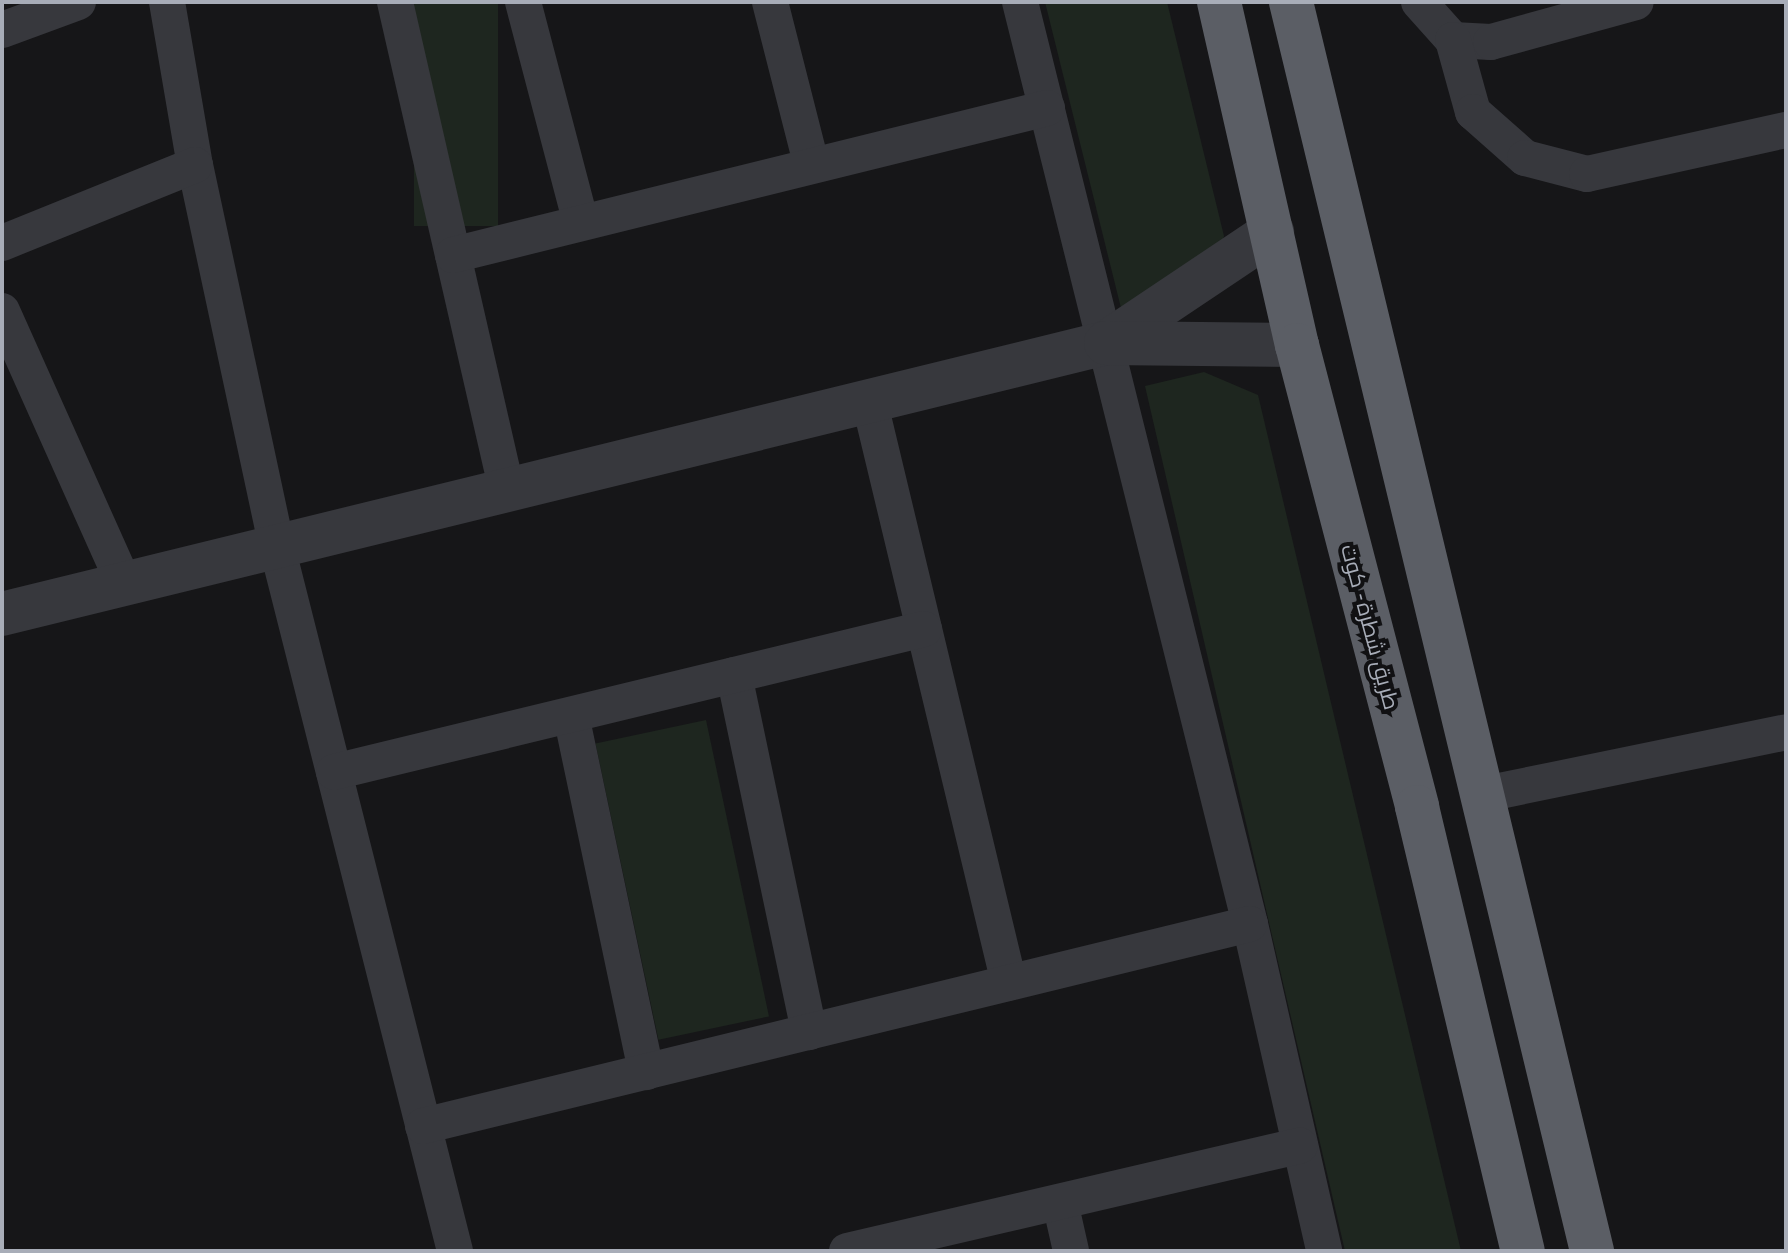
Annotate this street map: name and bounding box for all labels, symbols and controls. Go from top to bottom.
street label: طريق شطرة - كوت [1335,540,1405,714]

